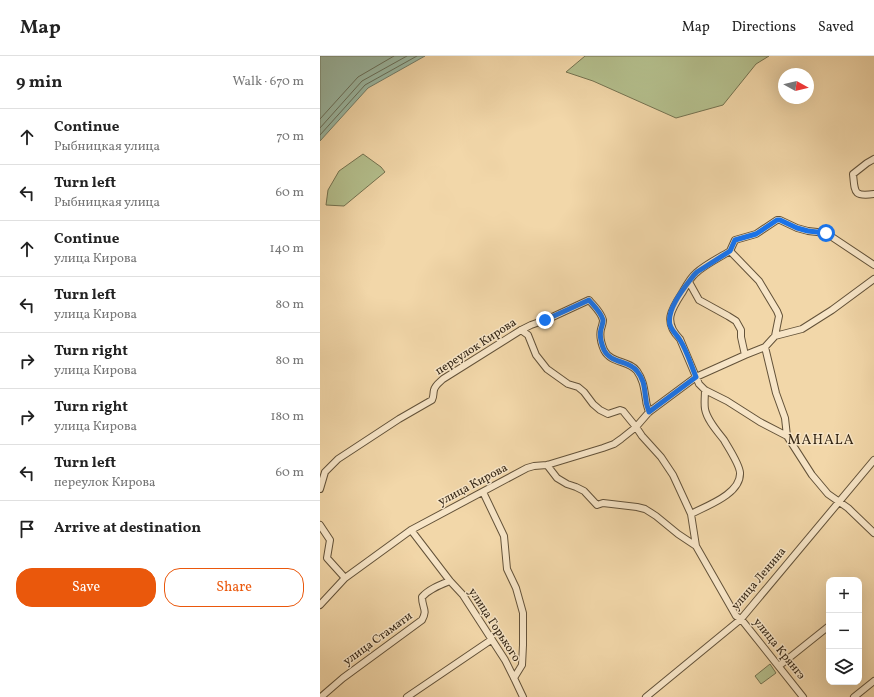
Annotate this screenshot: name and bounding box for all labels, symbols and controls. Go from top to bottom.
text: Map [20,15,61,41]
text: Map [682,18,710,37]
text: Directions [732,18,796,37]
text: Saved [818,18,854,37]
north arrow [778,68,814,104]
text: 9 min [16,71,62,94]
text: Walk · 670 m [232,73,304,91]
text: Continue [54,117,119,138]
icon: ahead [16,126,38,148]
text: 70 m [276,128,304,146]
text: Рыбницкая улица [54,138,160,156]
text: Turn left [54,173,116,194]
icon: left [16,182,38,204]
text: 60 m [276,184,304,202]
text: Рыбницкая улица [54,194,160,212]
route start [817,224,835,242]
text: Continue [54,229,119,250]
icon: ahead [16,238,38,260]
text: 140 m [270,240,304,258]
text: улица Кирова [54,250,137,268]
text: Turn left [54,285,116,306]
icon: left [16,294,38,316]
text: 80 m [275,296,304,314]
text: улица Кирова [54,306,137,324]
route end [536,311,554,329]
street label: переулок Кирова [432,315,520,379]
text: Turn right [54,341,128,362]
icon: right [16,350,38,372]
text: 80 m [275,352,304,370]
text: улица Кирова [54,362,137,380]
text: Turn right [54,397,128,418]
icon: right [16,406,38,428]
text: 180 m [270,408,304,426]
text: улица Кирова [54,418,137,436]
district label: MAHALA [788,431,854,450]
text: Turn left [54,453,116,474]
street label: улица Кирова [435,460,511,510]
icon: left [16,462,38,484]
text: 60 m [276,464,304,482]
text: переулок Кирова [54,474,156,492]
icon: arrive [16,518,38,540]
text: Arrive at destination [54,518,201,539]
street label: улица Ленина [728,544,790,614]
button: Save [16,568,156,607]
button: Share [164,568,304,607]
map controls [826,577,862,685]
button: + [826,577,862,613]
street label: улица Горького [464,585,524,665]
street label: улица Стамати [340,608,416,670]
button: − [826,613,862,649]
street label: улица Крянгэ [749,615,809,683]
button: layers [826,649,862,685]

